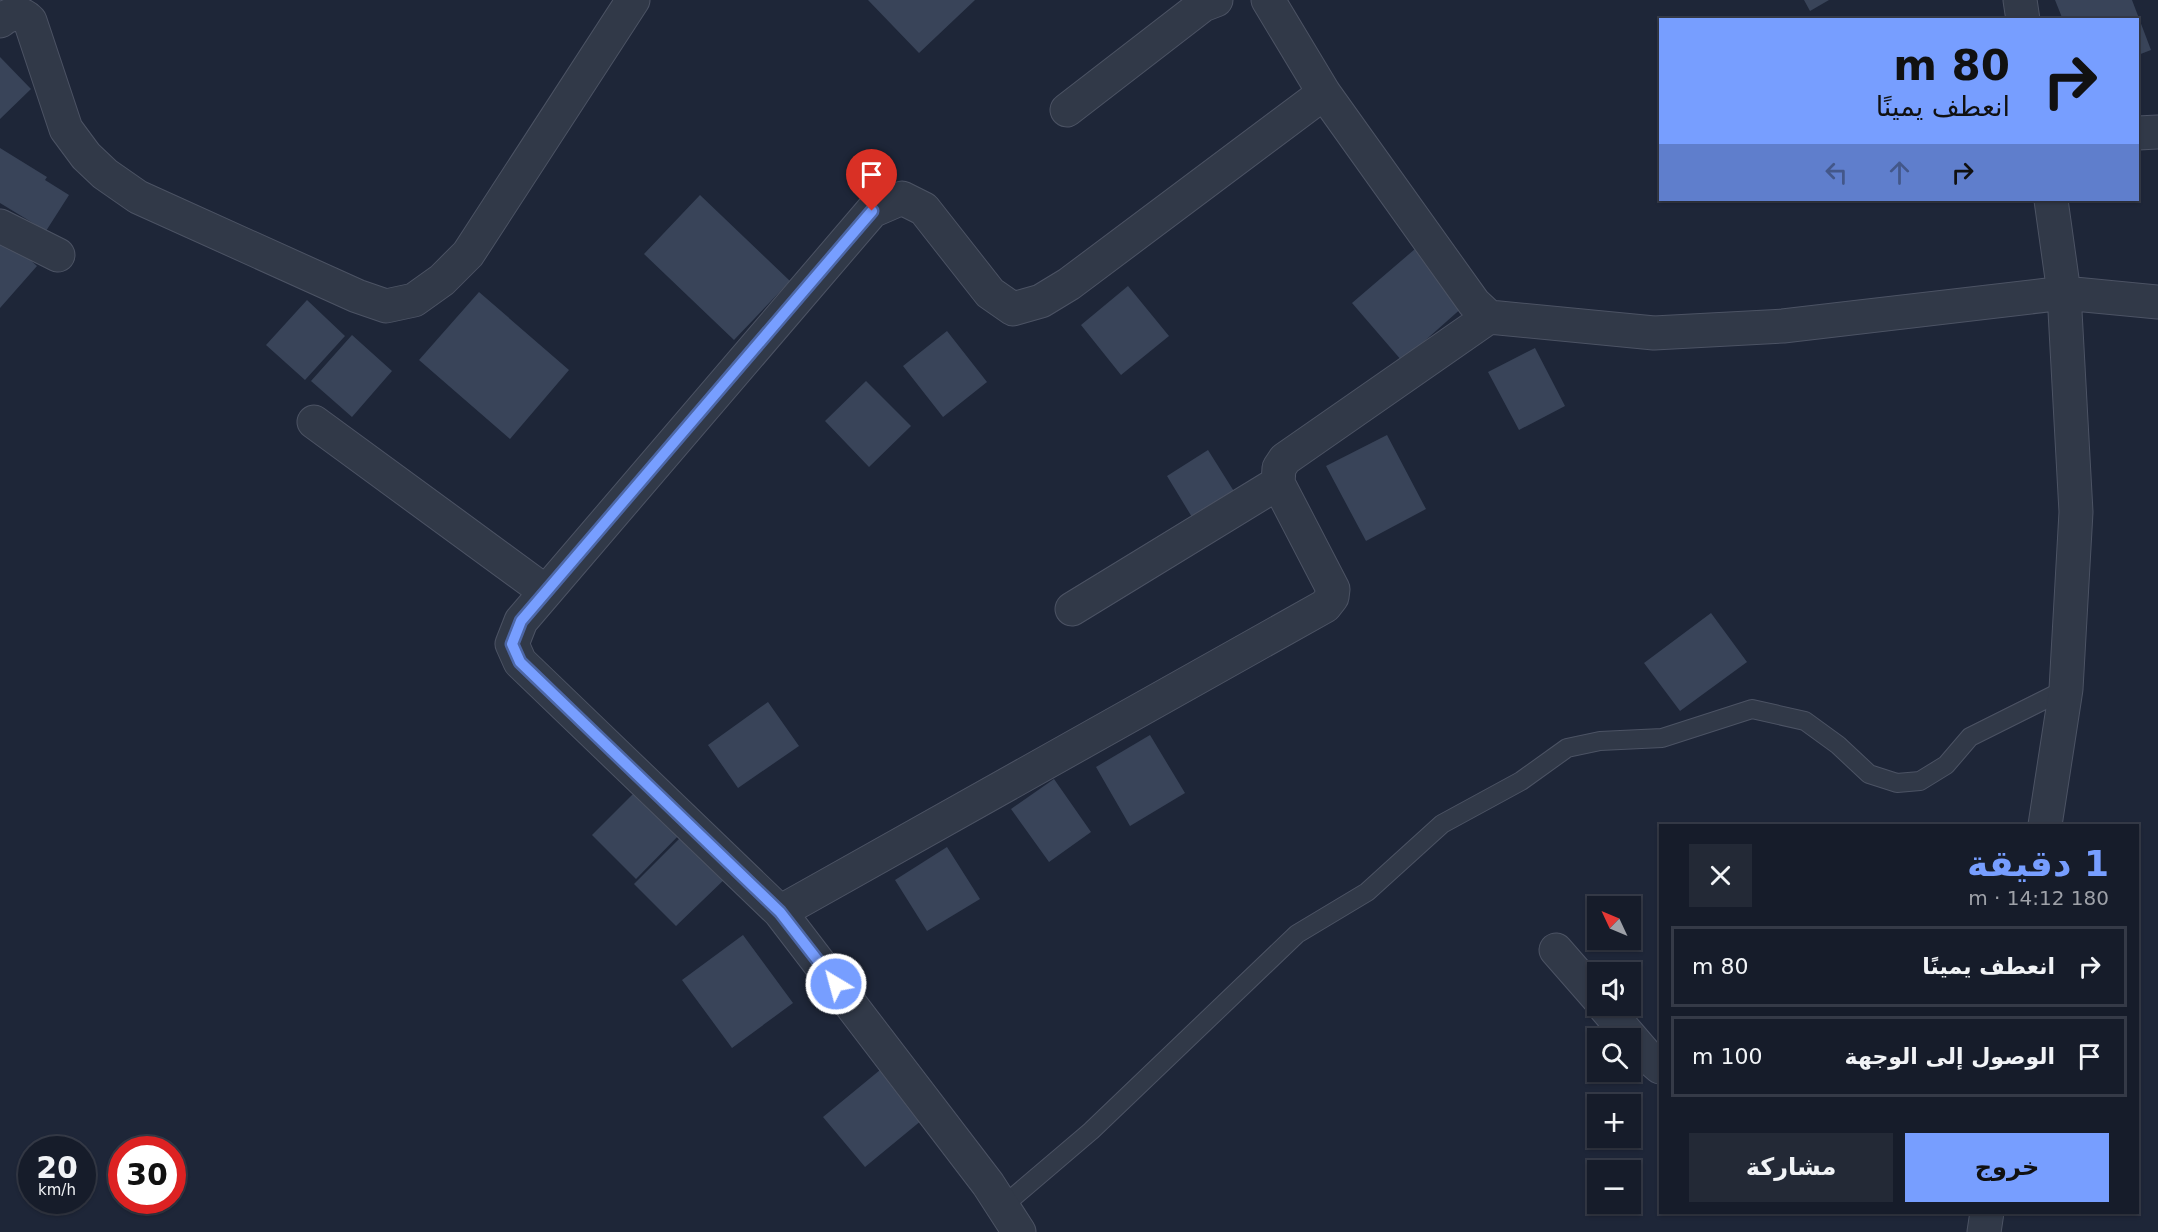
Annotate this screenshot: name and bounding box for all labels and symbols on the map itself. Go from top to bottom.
pin [846,149,897,211]
north arrow [1587,896,1641,950]
position arrow [804,952,868,1016]
speed limit sign: 30 [108,1136,186,1214]

